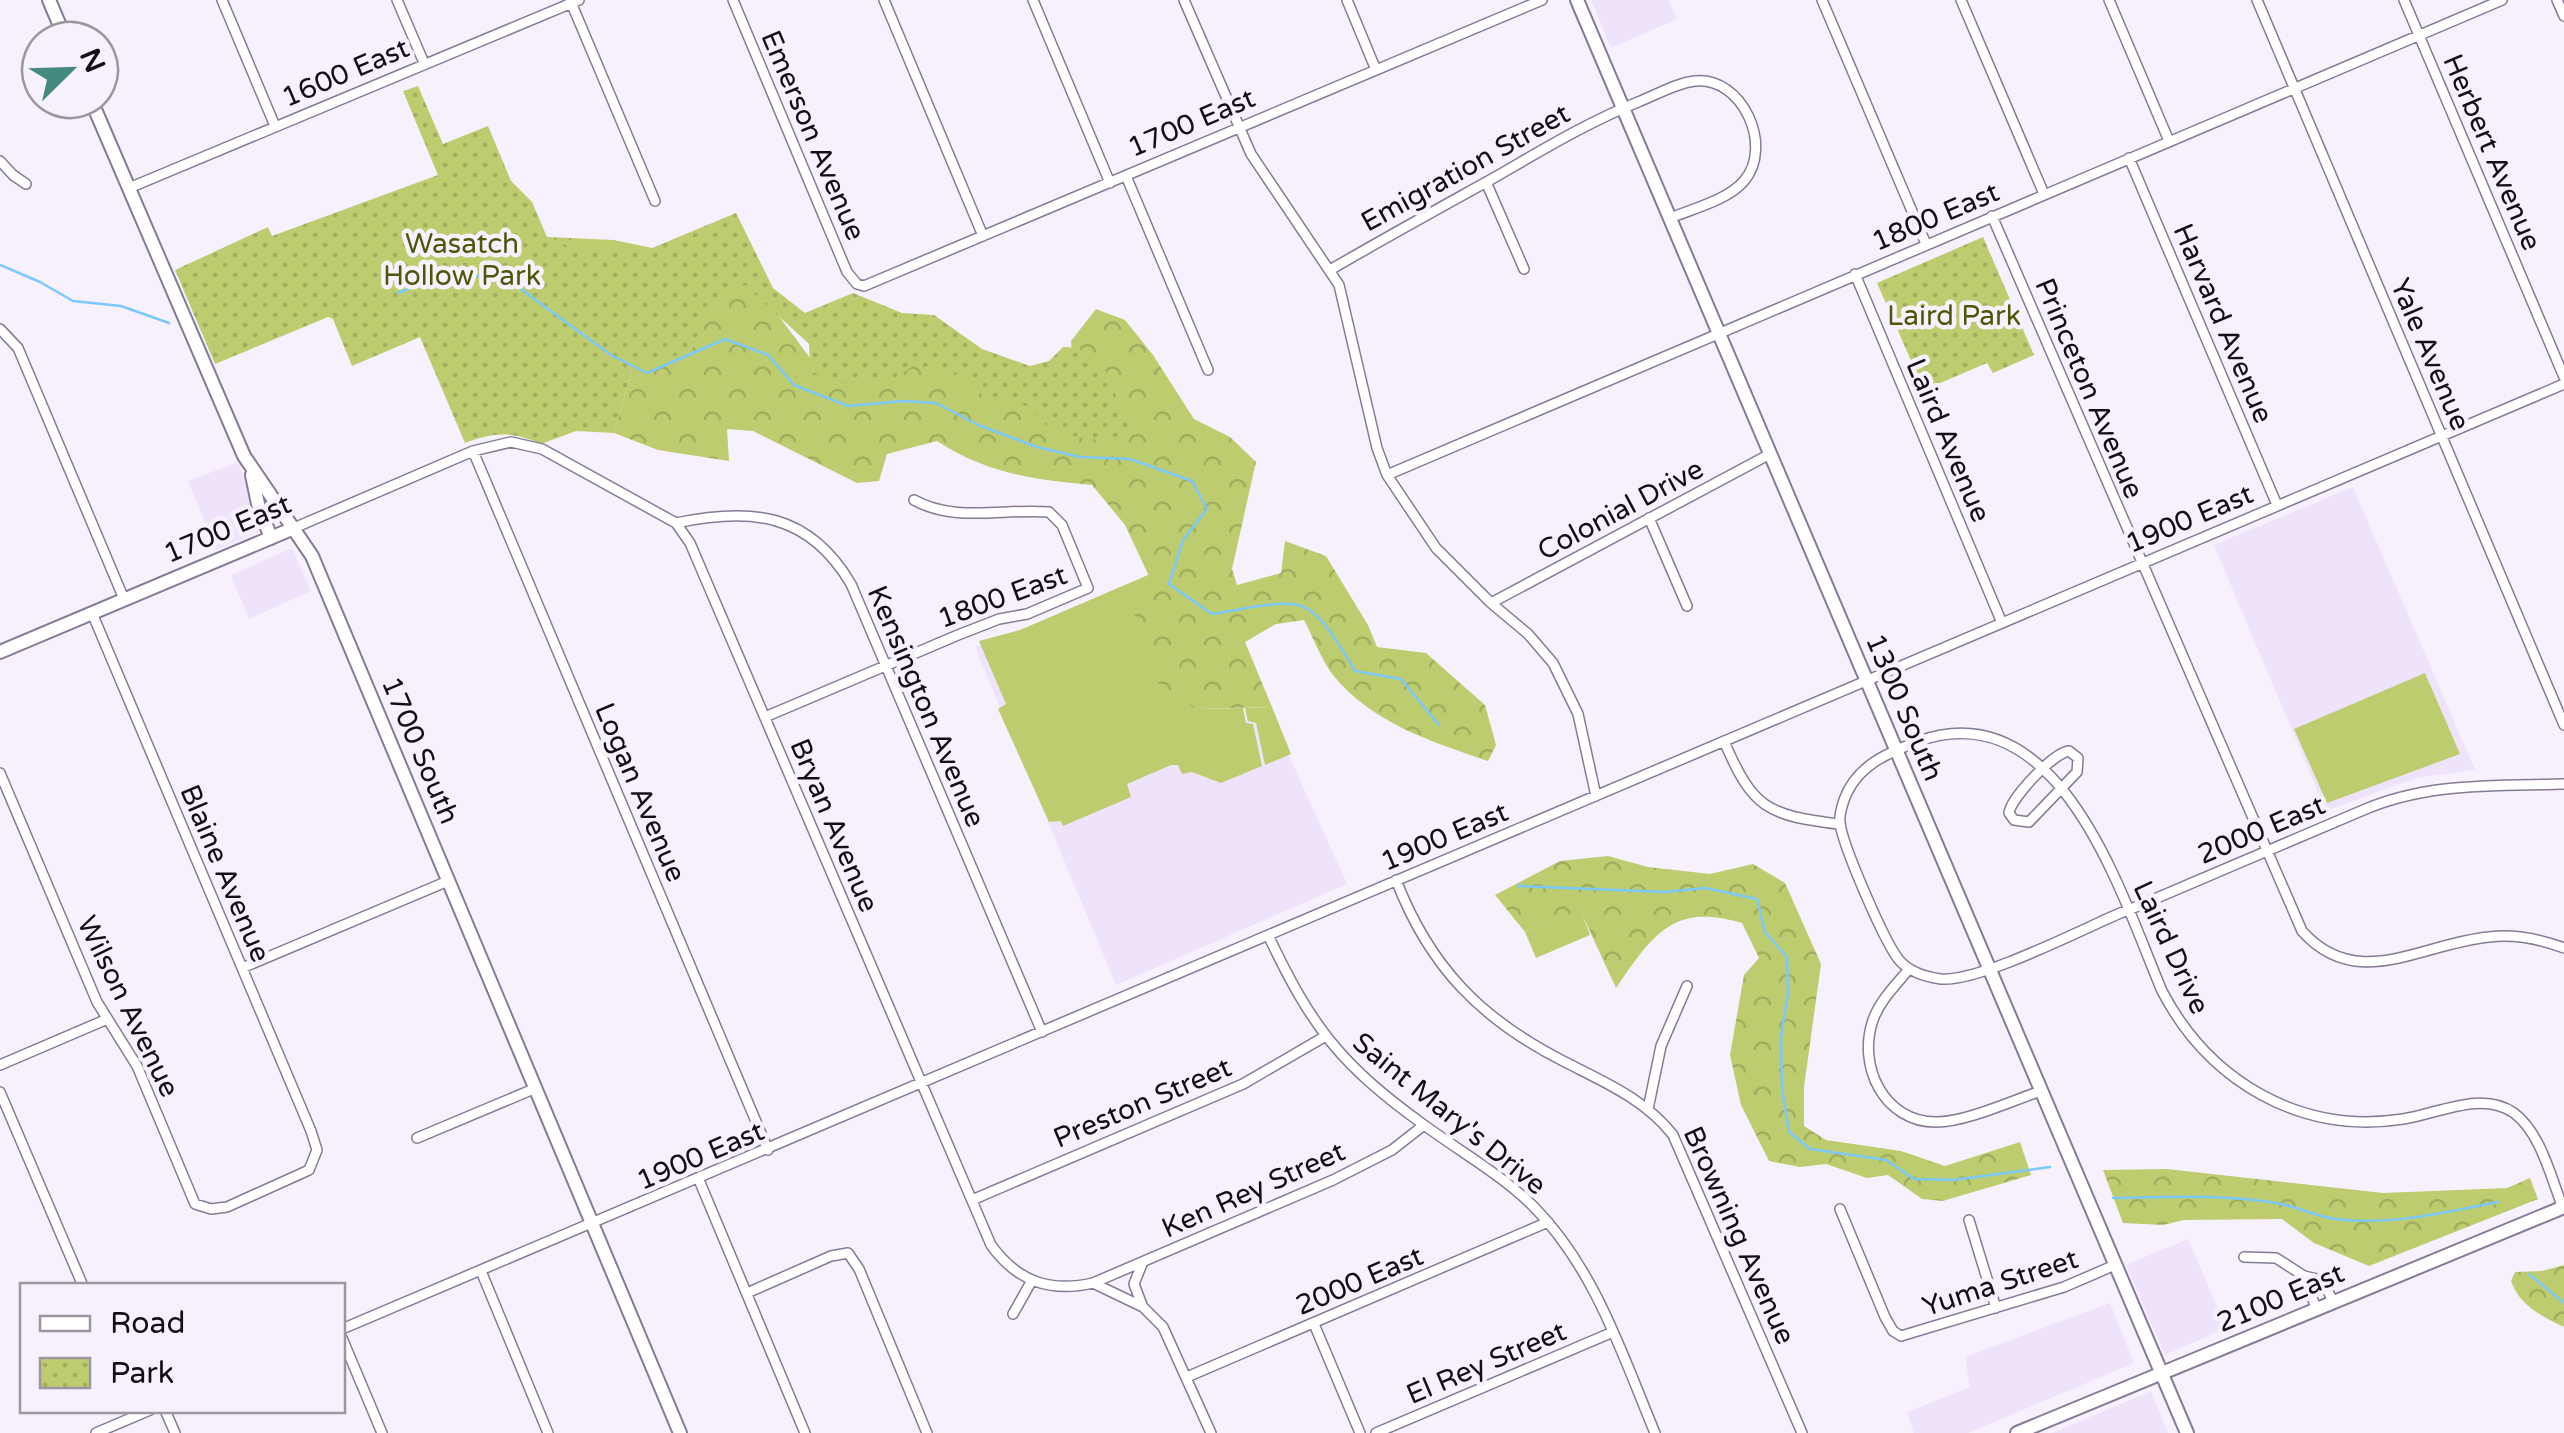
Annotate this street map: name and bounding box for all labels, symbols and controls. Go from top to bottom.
north arrow [20,20,120,120]
street label: Emerson Avenue [753,25,873,246]
street label: 1600 East [277,31,414,115]
text: N [72,44,112,78]
street label: Herbert Avenue [2435,49,2549,256]
street label: 1700 East [1123,81,1260,165]
street label: Emigration Street [1355,96,1576,239]
street label: 1800 East [1867,175,2004,259]
street label: Harvard Avenue [2166,218,2280,428]
park label: Wasatch Hollow Park [383,227,541,293]
street label: Princeton Avenue [2027,273,2151,504]
street label: Yale Avenue [2383,273,2477,435]
park label: Laird Park [1887,299,2021,333]
street label: Laird Avenue [1898,354,1998,527]
street label: Colonial Drive [1532,452,1709,568]
street label: 1900 East [2121,477,2258,561]
street label: 1700 East [159,487,296,571]
street label: 1800 East [933,558,1072,636]
street label: Kensington Avenue [860,581,992,832]
street label: 1300 South [1858,629,1950,786]
street label: 1700 South [374,672,466,829]
street label: Logan Avenue [587,698,693,887]
street label: Bryan Avenue [782,734,886,917]
street label: Blaine Avenue [172,780,278,967]
street label: 2000 East [2193,788,2330,872]
street label: 1900 East [1376,795,1513,879]
street label: Laird Drive [2125,875,2217,1019]
street label: Wilson Avenue [70,910,187,1102]
street label: Saint Mary's Drive [1346,1025,1553,1202]
street label: Preston Street [1048,1050,1237,1156]
street label: 1900 East [632,1114,769,1198]
street label: Browning Avenue [1676,1121,1802,1350]
street label: Ken Rey Street [1157,1134,1351,1245]
street label: 2000 East [1291,1239,1428,1323]
street label: Yuma Street [1918,1242,2083,1324]
street label: 2100 East [2212,1256,2349,1340]
legend [20,1283,345,1413]
text: Road [110,1305,185,1342]
street label: El Rey Street [1401,1314,1572,1412]
text: Park [110,1355,174,1392]

